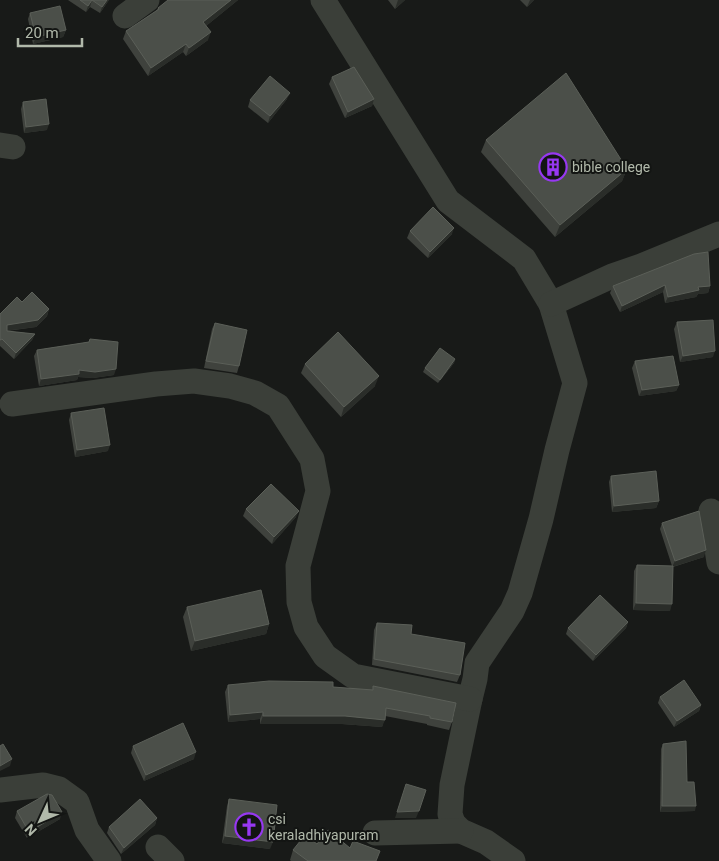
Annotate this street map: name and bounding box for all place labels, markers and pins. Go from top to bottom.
building icon: bible college [538,152,568,182]
place label: bible college [572,159,650,175]
place label: csi keraladhiyapuram [268,811,379,843]
church icon: csi keraladhiyapuram [234,812,264,842]

